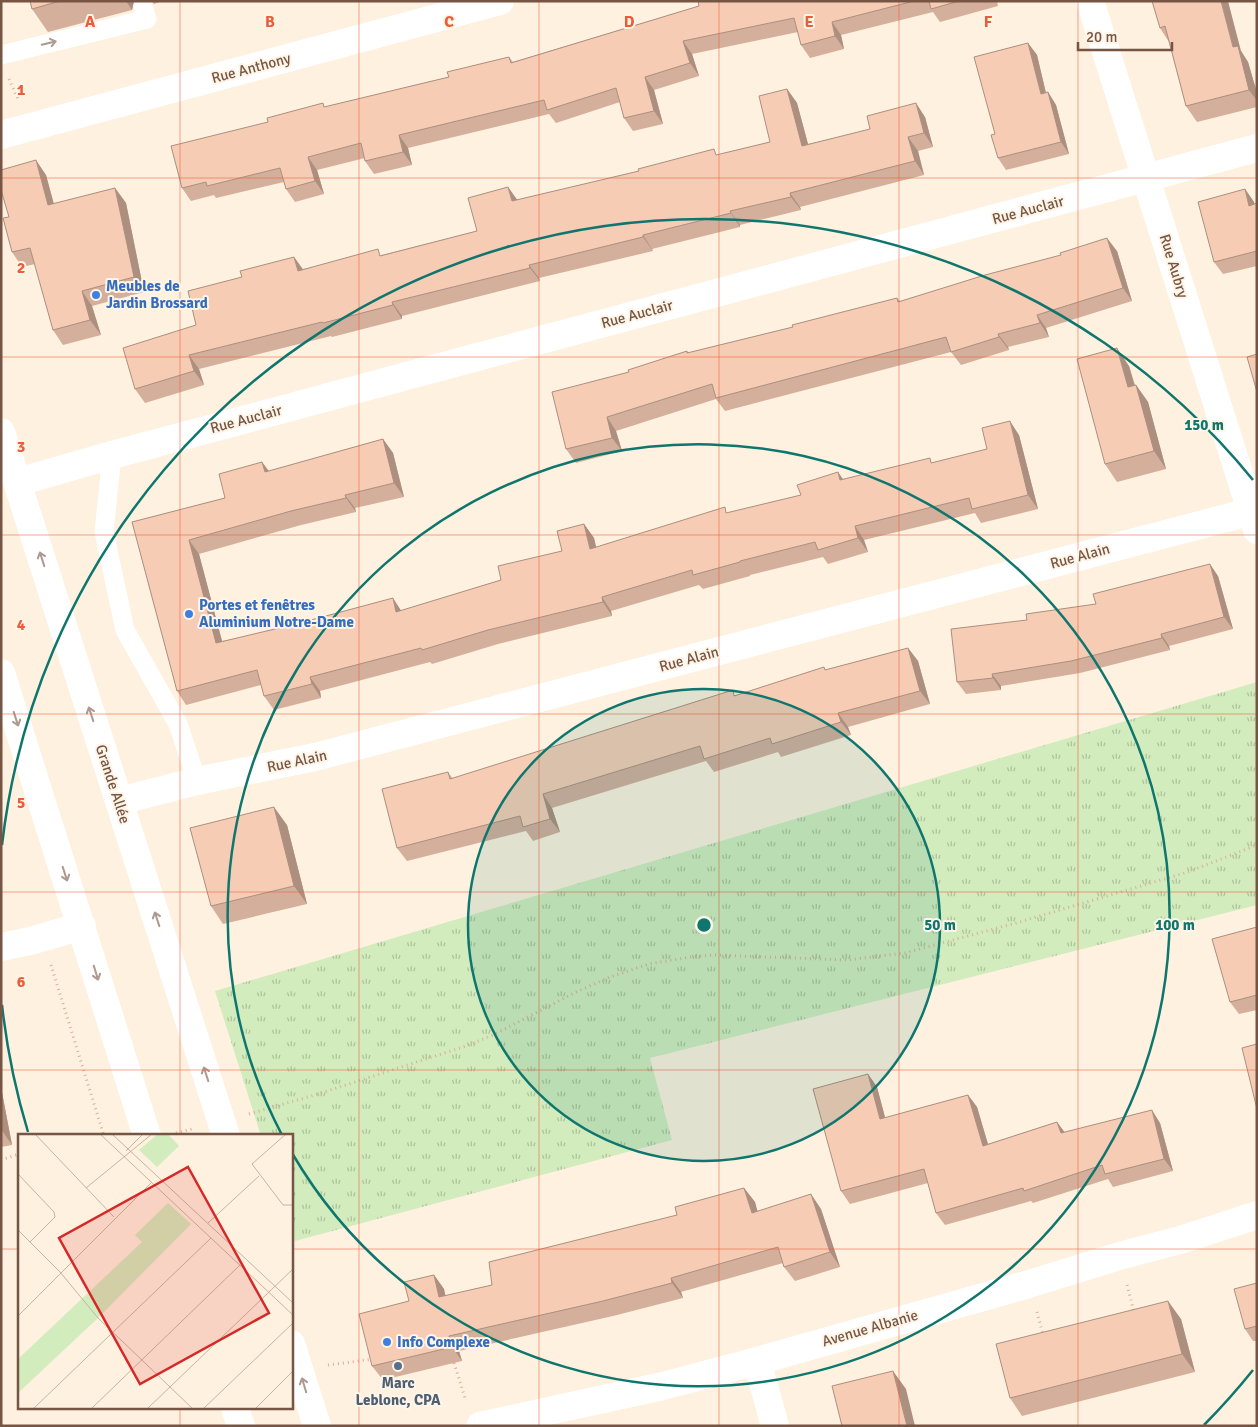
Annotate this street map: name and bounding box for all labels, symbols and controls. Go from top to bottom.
text: A [85,12,96,32]
text: B [265,12,275,32]
text: C [444,12,454,32]
text: D [624,12,635,32]
text: E [804,12,814,32]
text: F [984,12,993,32]
scale bar [1078,20,1172,52]
text: 20 m [1086,28,1117,46]
one-way arrow [40,38,56,48]
street label: Rue Anthony [209,49,293,87]
text: 1 [17,80,26,100]
street label: Rue Auclair [990,192,1066,228]
street label: Rue Aubry [1156,232,1192,300]
text: 2 [17,258,25,278]
place label: Meubles de Jardin Brossard [106,277,208,312]
marker: Meubles de Jardin Brossard [90,289,102,301]
street label: Rue Auclair [599,296,675,332]
street label: Rue Auclair [208,401,284,437]
text: 150 m [1184,416,1224,434]
text: 3 [17,437,25,457]
street label: Rue Alain [1048,539,1112,573]
one-way arrow [37,552,47,568]
place label: Portes et fenêtres Aluminium Notre-Dame [199,596,354,631]
marker: Portes et fenêtres Aluminium Notre-Dame [183,608,195,620]
text: 4 [17,615,26,635]
street label: Rue Alain [657,642,721,676]
one-way arrow [86,707,96,723]
one-way arrow [12,711,22,727]
street label: Grande Allée [92,742,134,826]
street label: Rue Alain [265,746,329,776]
text: 5 [17,793,25,813]
one-way arrow [61,866,71,882]
one-way arrow [151,912,161,928]
centre of rings [695,916,713,934]
text: 50 m [924,916,956,934]
text: 100 m [1155,916,1195,934]
one-way arrow [92,964,101,980]
text: 6 [17,972,26,992]
one-way arrow [201,1066,211,1082]
inset map [18,1134,292,1410]
street label: Avenue Albanie [820,1306,920,1350]
place label: Info Complexe [397,1333,490,1351]
marker: Info Complexe [381,1336,393,1348]
marker: Marc Leblonc, CPA [392,1360,404,1372]
place label: Marc Leblonc, CPA [355,1374,441,1409]
one-way arrow [299,1377,309,1393]

